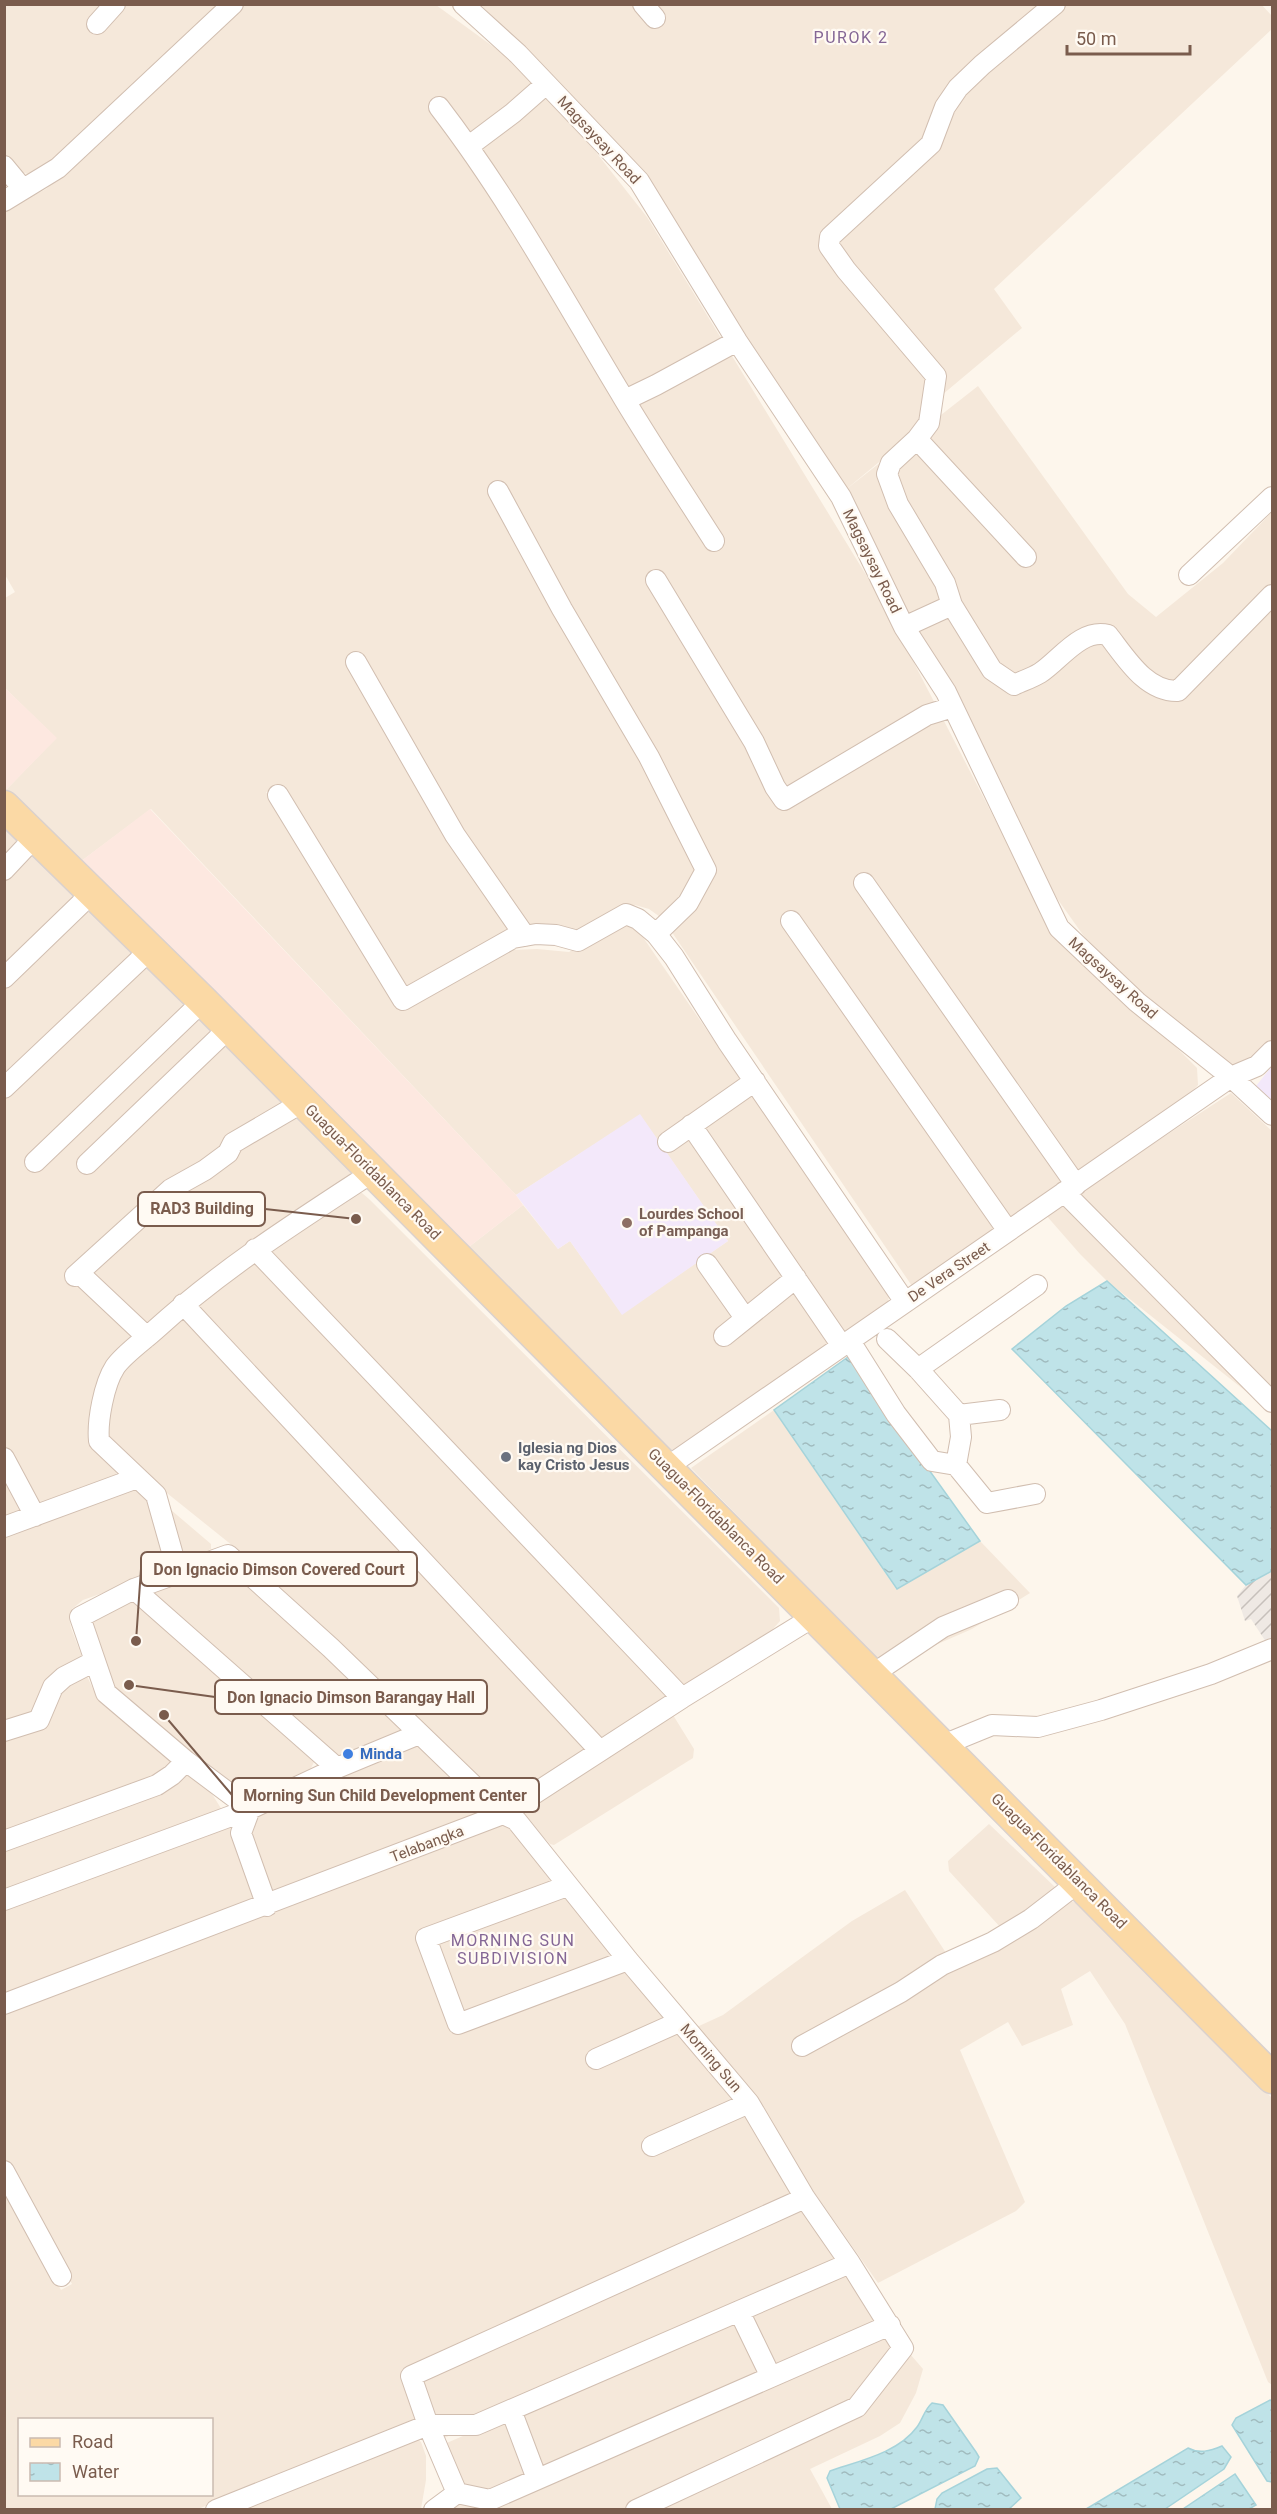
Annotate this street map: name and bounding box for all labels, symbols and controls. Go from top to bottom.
scale bar [1067,18,1190,56]
district label: PUROK 2 [814,28,888,47]
text: 50 m [1076,28,1116,49]
street label: Magsaysay Road [554,92,644,188]
street label: Magsaysay Road [839,506,905,616]
street label: Magsaysay Road [1065,933,1161,1023]
street label: Guagua-Floridablanca Road [302,1101,444,1243]
callout: RAD3 Building [138,1192,265,1226]
text: RAD3 Building [150,1199,254,1218]
place label: Lourdes School of Pampanga [639,1205,744,1240]
marker: Lourdes School of Pampanga [620,1216,634,1230]
street label: De Vera Street [905,1238,993,1306]
place label: Iglesia ng Dios kay Cristo Jesus [518,1439,630,1474]
street label: Guagua-Floridablanca Road [645,1445,787,1587]
marker: Iglesia ng Dios kay Cristo Jesus [499,1450,513,1464]
callout: Don Ignacio Dimson Covered Court [141,1552,417,1586]
text: Don Ignacio Dimson Covered Court [153,1560,405,1579]
callout: Don Ignacio Dimson Barangay Hall [215,1680,487,1714]
text: Don Ignacio Dimson Barangay Hall [227,1688,475,1707]
place label: Minda [360,1745,402,1763]
marker: Minda [341,1747,355,1761]
callout: Morning Sun Child Development Center [232,1778,539,1812]
text: Morning Sun Child Development Center [243,1786,527,1805]
street label: Guagua-Floridablanca Road [988,1790,1130,1932]
street label: Telabangka [388,1822,466,1866]
district label: MORNING SUN SUBDIVISION [451,1931,575,1968]
street label: Morning Sun [676,2020,746,2096]
legend [18,2418,213,2496]
text: Road [72,2431,113,2452]
text: Water [72,2461,119,2482]

